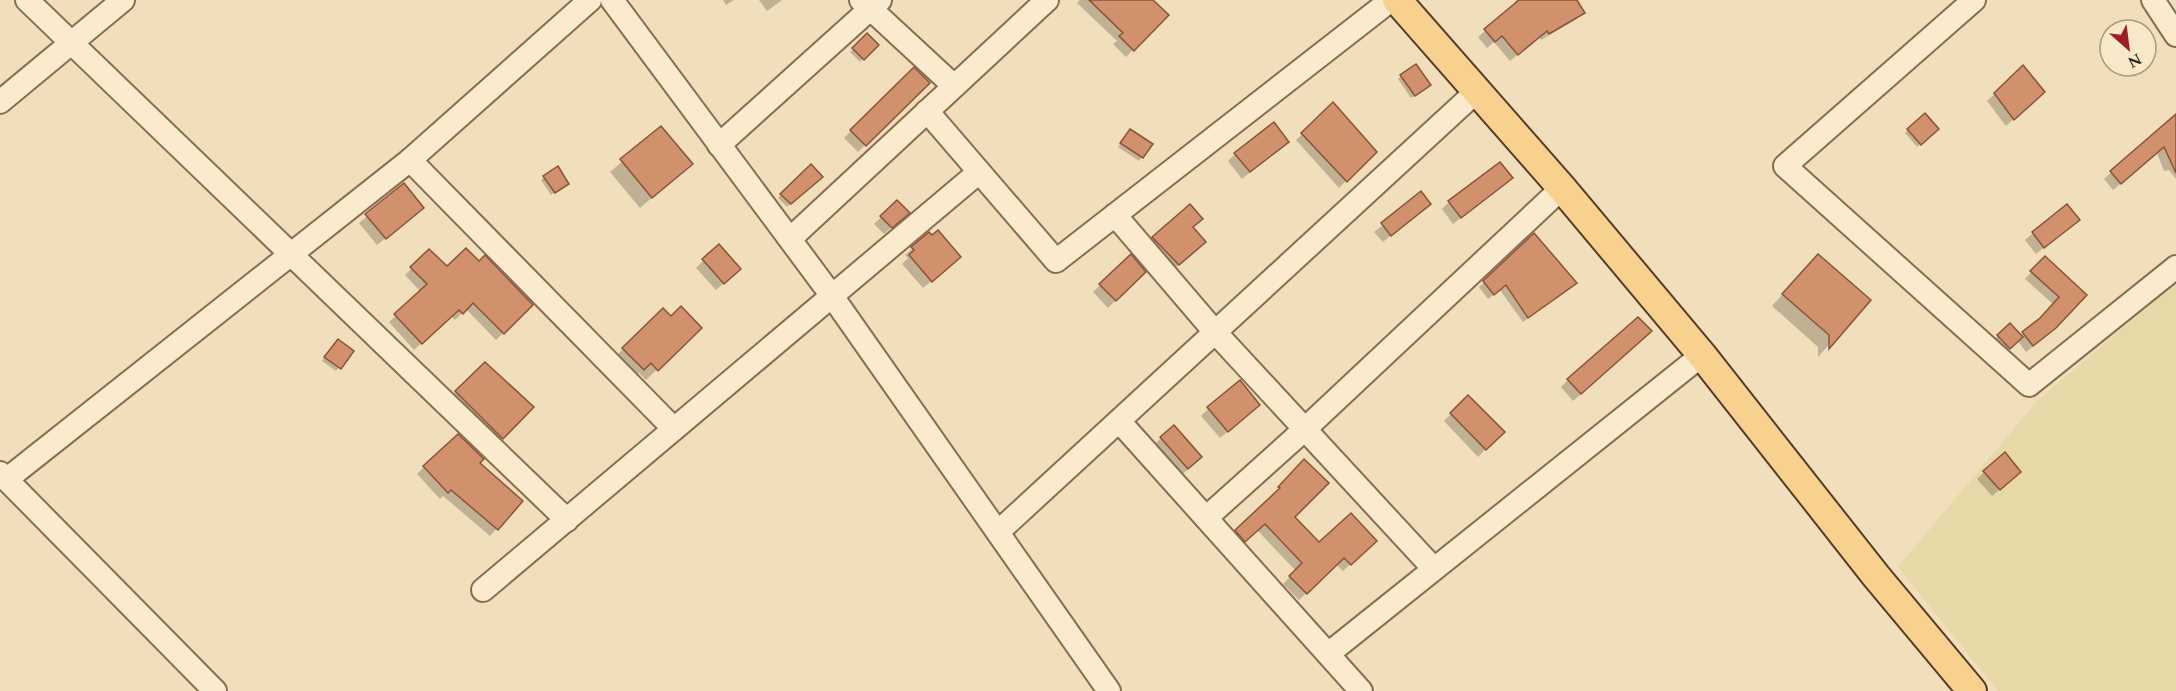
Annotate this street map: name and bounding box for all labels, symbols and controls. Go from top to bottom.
north arrow [2098,18,2158,78]
text: N [2123,47,2146,74]

